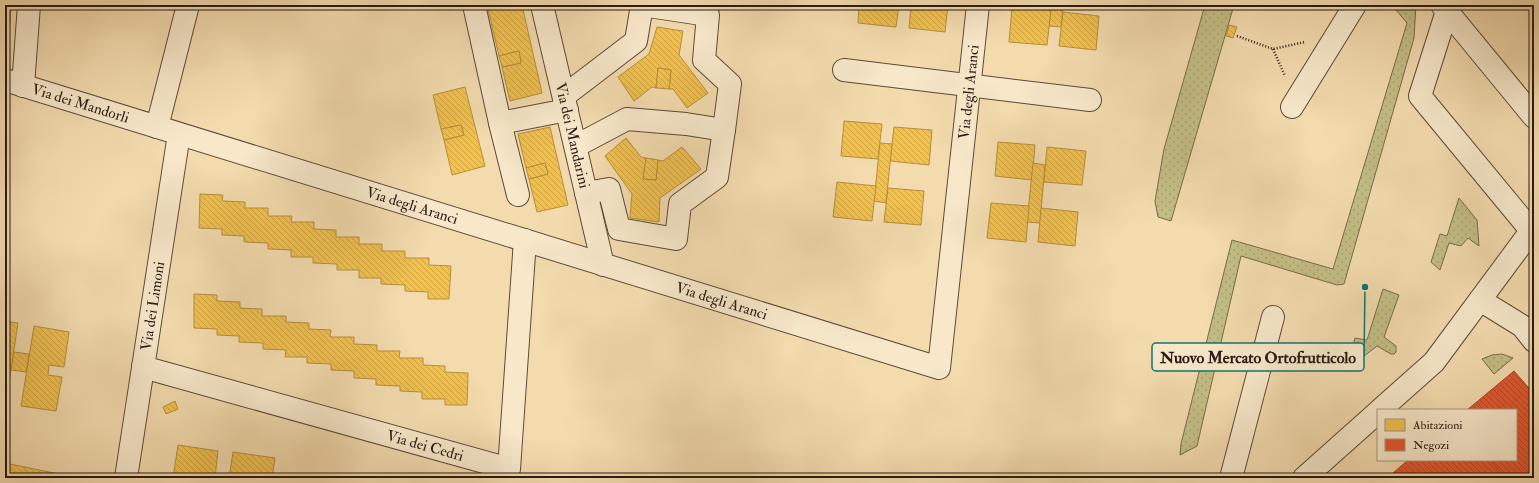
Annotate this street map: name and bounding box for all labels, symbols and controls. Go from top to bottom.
street label: Via degli Aranci [954,44,983,140]
street label: Via dei Mandorli [29,79,132,127]
street label: Via dei Mandarini [551,81,594,190]
street label: Via degli Aranci [364,182,460,229]
street label: Via dei Limoni [136,260,169,352]
street label: Via degli Aranci [673,278,770,324]
callout: Nuovo Mercato Ortofrutticolo [1152,343,1364,371]
text: Nuovo Mercato Ortofrutticolo [1159,348,1356,368]
legend [1377,409,1517,461]
text: Abitazioni [1412,418,1463,433]
street label: Via dei Cedri [385,426,466,465]
text: Negozi [1413,438,1449,453]

